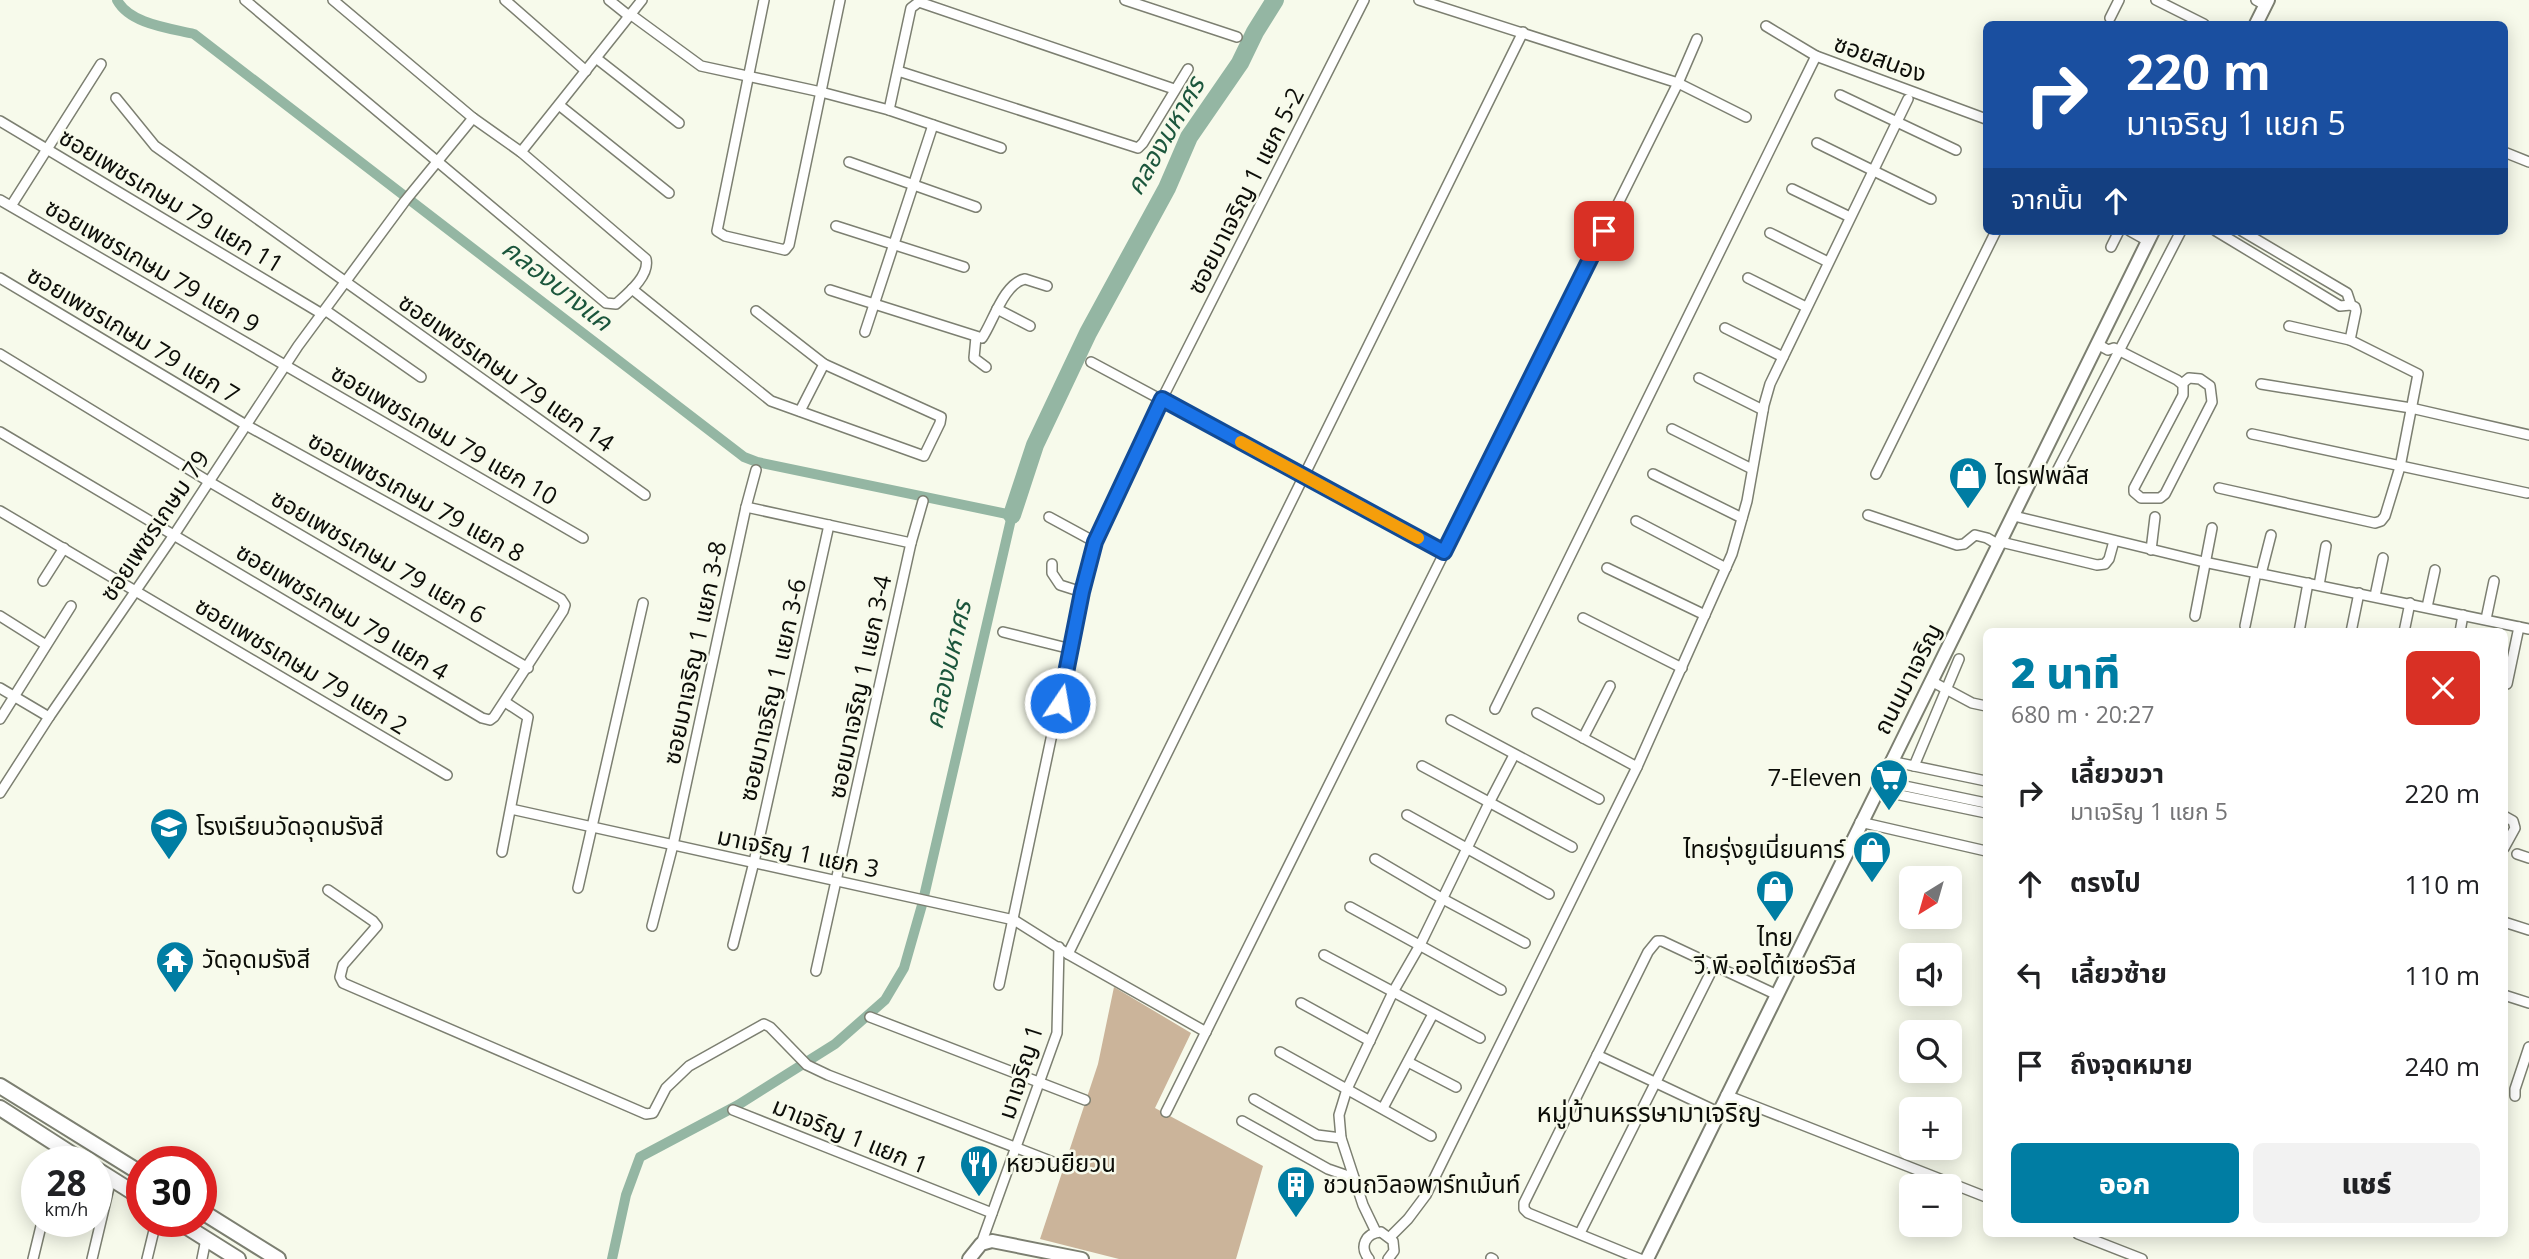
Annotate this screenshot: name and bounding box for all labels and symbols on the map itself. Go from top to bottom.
street label: ซอยสนอง [1830,26,1931,90]
water label: คลองมหาศร [1116,68,1214,201]
street label: ซอยมาเจริญ 1 แยก 5-2 [1178,81,1311,299]
street label: ซอยเพชรเกษม 79 แยก 11 [53,120,290,280]
street label: ซอยเพชรเกษม 79 แยก 9 [39,190,266,340]
pin [1574,201,1634,261]
water label: คลองบางแค [495,230,621,339]
street label: ซอยเพชรเกษม 79 แยก 7 [21,257,246,410]
street label: ซอยเพชรเกษม 79 แยก 14 [392,285,622,459]
street label: ซอยเพชรเกษม 79 แยก 10 [325,355,564,512]
street label: ซอยเพชรเกษม 79 แยก 8 [303,422,531,569]
street label: ซอยเพชรเกษม 79 [91,443,216,607]
shop icon: ไดรฟพลัส [1947,455,1989,510]
place label: ไดรฟพลัส [1994,458,2089,491]
street label: ซอยเพชรเกษม 79 แยก 6 [265,481,492,631]
street label: ซอยเพชรเกษม 79 แยก 4 [230,534,455,687]
street label: ซอยมาเจริญ 1 แยก 3-8 [654,538,733,767]
street label: ซอยมาเจริญ 1 แยก 3-4 [819,572,898,801]
street label: ซอยมาเจริญ 1 แยก 3-6 [730,575,813,804]
street label: ซอยเพชรเกษม 79 แยก 2 [189,588,414,741]
water label: คลองมหาศร [915,595,980,732]
street label: ถนนมาเจริญ [1864,617,1949,740]
position arrow [1023,666,1097,740]
supermarket icon: 7-Eleven [1868,757,1910,812]
place label: 7-Eleven [1768,760,1862,793]
school or university icon: โรงเรียนวัดอุดมรังสี [148,806,190,861]
place label: โรงเรียนวัดอุดมรังสี [196,809,384,842]
street label: มาเจริญ 1 แยก 3 [714,818,882,885]
shop icon: ไทยรุ่งยูเนี่ยนคาร์ [1851,829,1893,884]
place label: ไทยรุ่งยูเนี่ยนคาร์ [1682,832,1846,865]
north arrow [1899,866,1962,929]
shop icon: ไทย วี.พี.ออโต้เซอร์วิส [1754,868,1796,923]
place label: ไทย วี.พี.ออโต้เซอร์วิส [1693,920,1856,981]
temple icon: วัดอุดมรังสี [154,939,196,994]
place label: วัดอุดมรังสี [202,942,310,975]
street label: มาเจริญ 1 [989,1020,1050,1123]
street label: มาเจริญ 1 แยก 1 [768,1088,933,1181]
district label: หมู่บ้านหรรษามาเจริญ [1537,1094,1761,1130]
restaurant icon: หยวนยียวน [958,1143,1000,1198]
speed limit sign: 30 [126,1146,217,1237]
place label: หยวนยียวน [1006,1146,1116,1179]
building icon: ชวนถวิลอพาร์ทเม้นท์ [1275,1164,1317,1219]
place label: ชวนถวิลอพาร์ทเม้นท์ [1323,1167,1520,1200]

